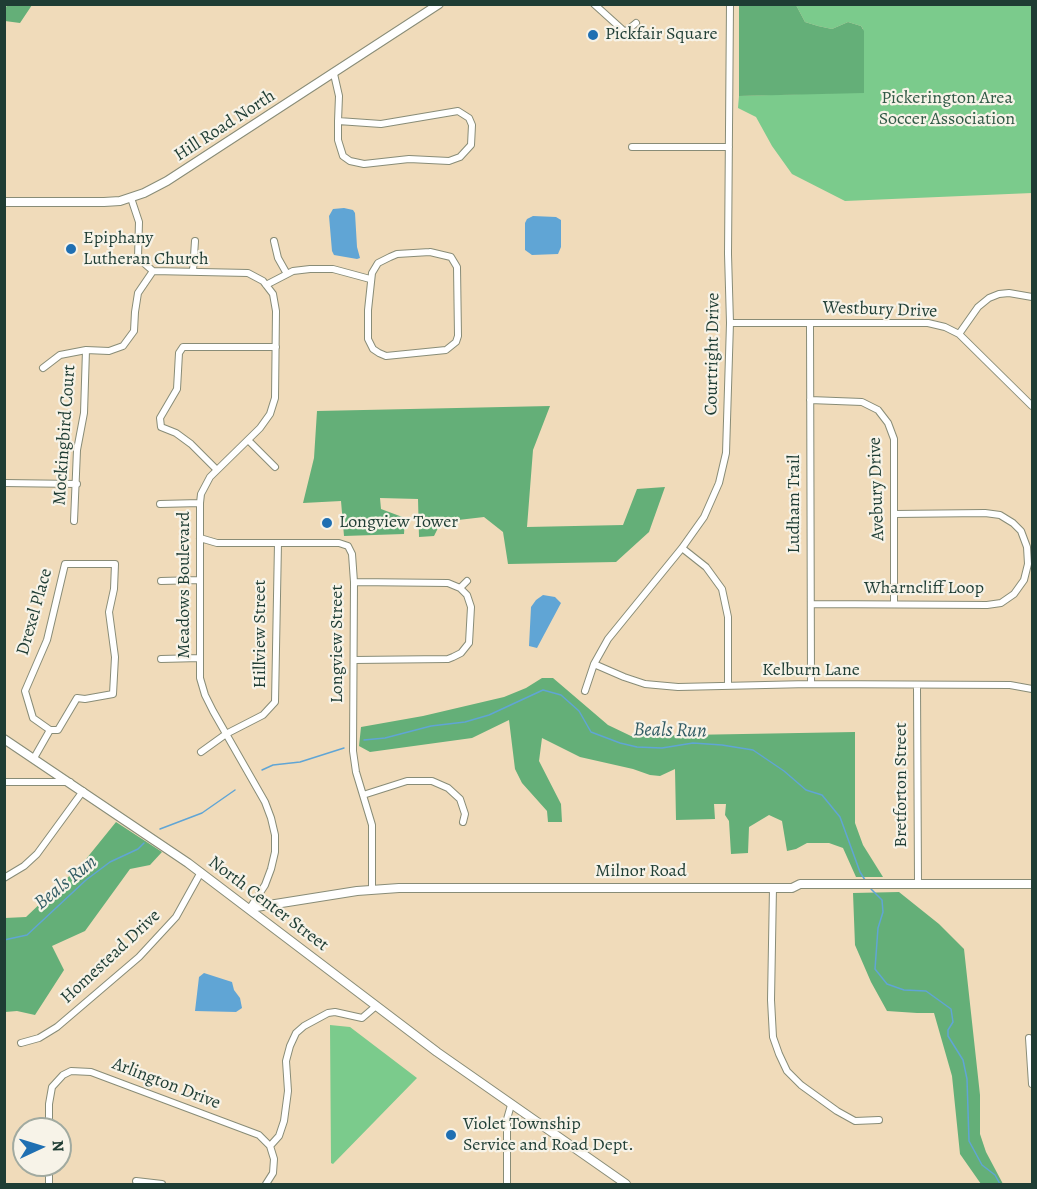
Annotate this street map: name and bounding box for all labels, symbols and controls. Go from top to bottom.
place label: Pickfair Square [605,24,717,46]
marker: Pickfair Square [586,28,600,42]
street label: Hill Road North [171,85,279,167]
park label: Pickerington Area Soccer Association [879,88,1015,130]
place label: Epiphany Lutheran Church [83,228,209,270]
marker: Epiphany Lutheran Church [64,242,78,256]
street label: Courtright Drive [701,292,725,416]
street label: Westbury Drive [822,297,938,323]
street label: Mockingbird Court [49,364,81,506]
street label: Avebury Drive [864,437,890,541]
street label: Ludham Trail [784,455,806,553]
street label: Meadows Boulevard [174,511,196,659]
place label: Longview Tower [339,512,458,534]
marker: Longview Tower [320,516,334,530]
street label: Drexel Place [12,566,58,658]
street label: Wharncliff Loop [864,578,984,600]
street label: Hillview Street [250,580,272,688]
street label: Longview Street [327,585,349,703]
street label: Kelburn Lane [762,660,860,682]
water label: Beals Run [633,718,707,744]
street label: Bretforton Street [891,722,913,848]
water label: Beals Run [30,851,102,915]
street label: North Center Street [204,852,332,956]
street label: Milnor Road [595,861,687,883]
street label: Homestead Drive [57,905,165,1009]
street label: Arlington Drive [109,1053,223,1115]
place label: Violet Township Service and Road Dept. [463,1114,634,1156]
north arrow [12,1117,72,1177]
marker: Violet Township Service and Road Dept. [444,1128,458,1142]
text: N [47,1139,69,1152]

